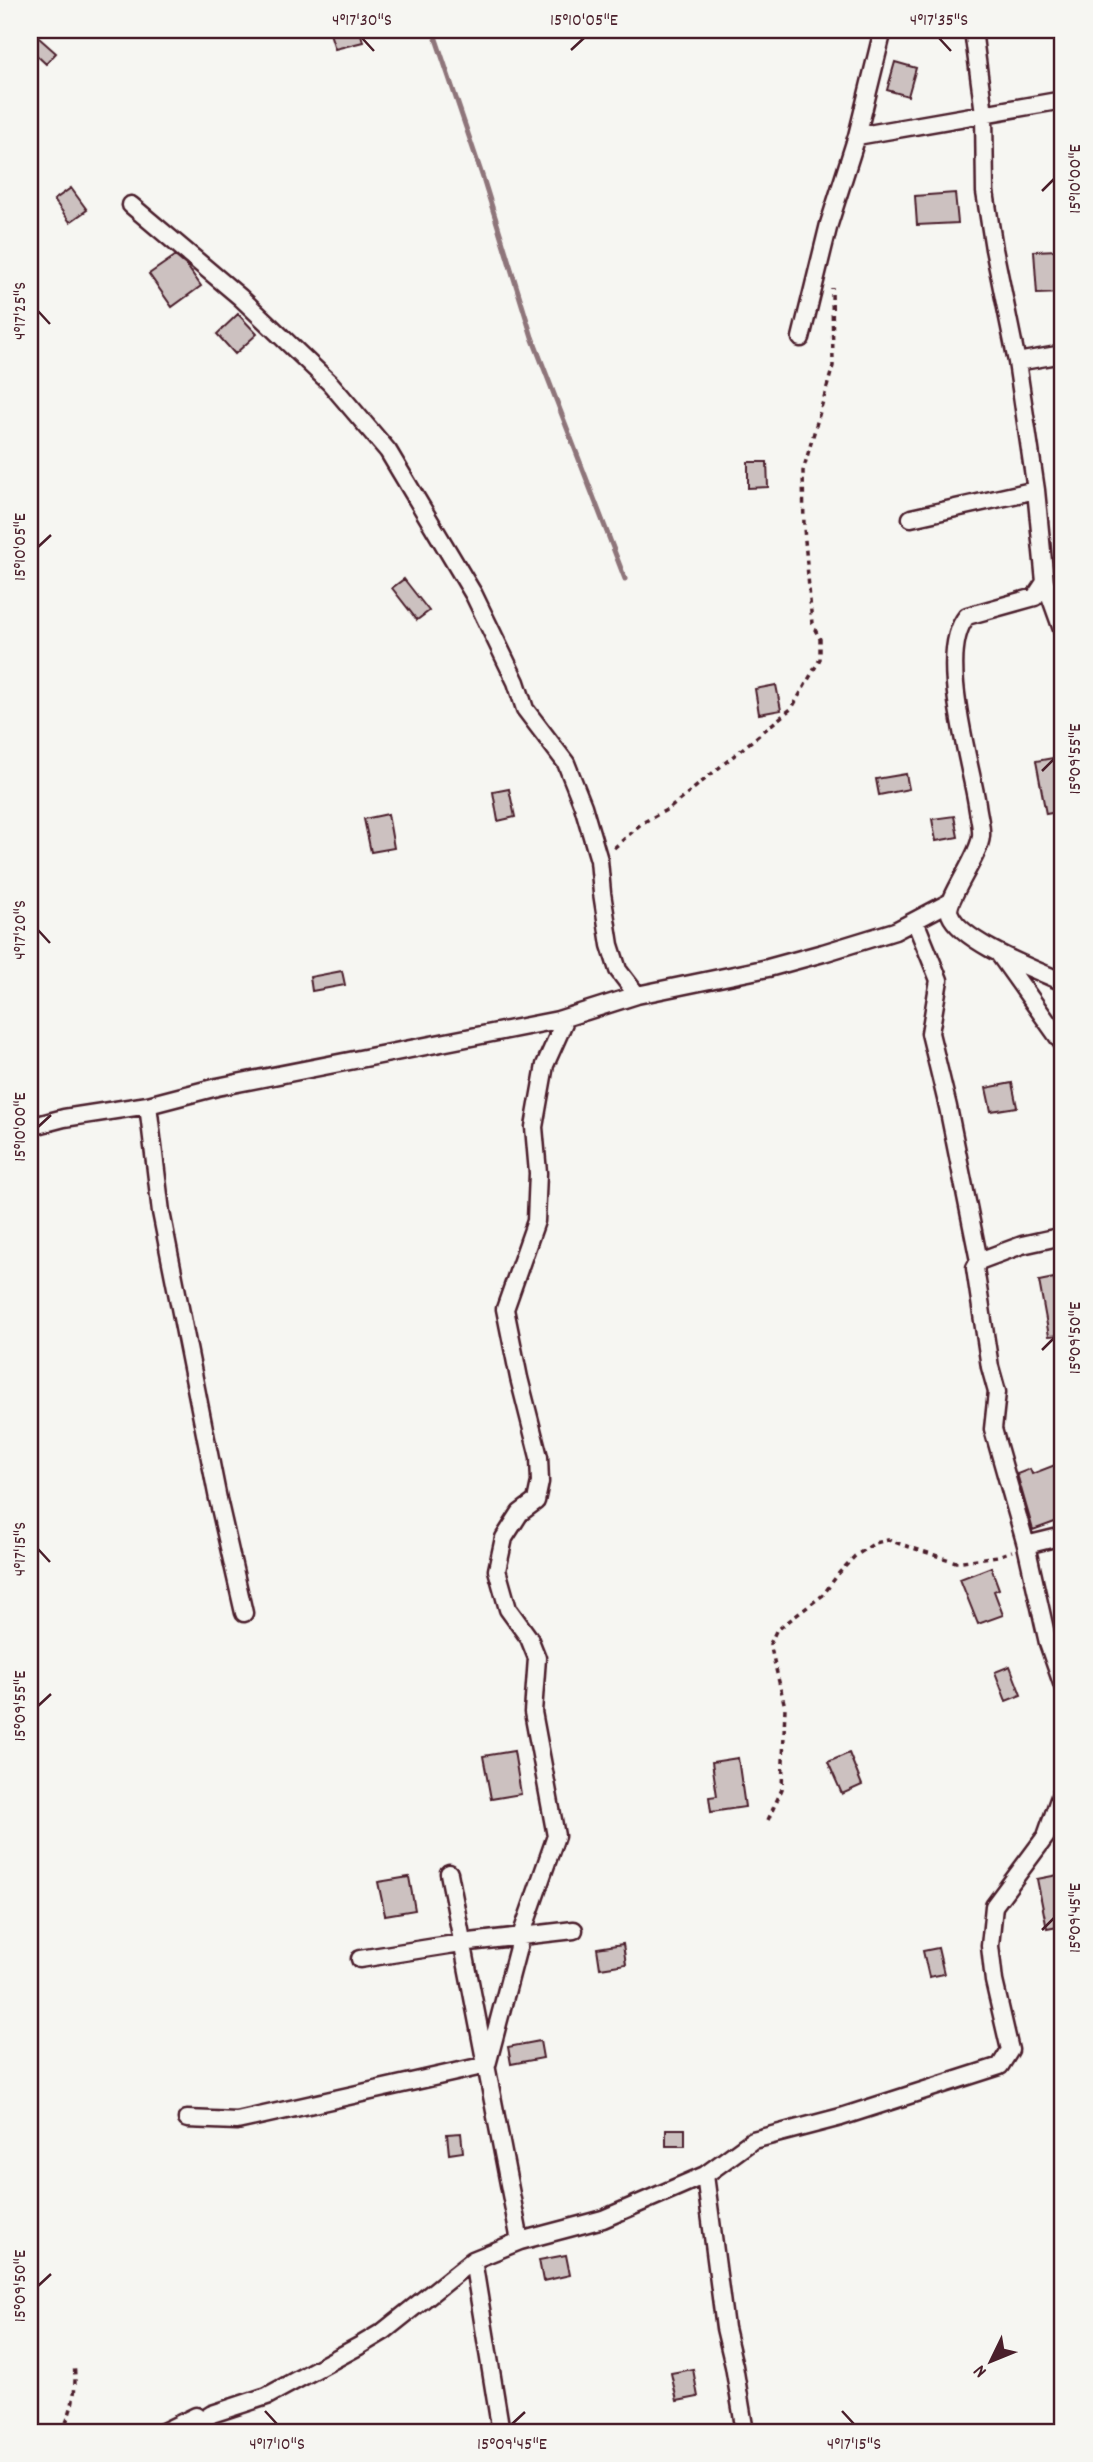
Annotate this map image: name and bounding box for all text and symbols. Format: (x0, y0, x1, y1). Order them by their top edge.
text: 4°17'30"S (332, 9, 392, 34)
text: 15°10'05"E (550, 9, 618, 34)
text: 4°17'35"S (910, 9, 968, 34)
text: 15°10'00"E (1064, 144, 1089, 214)
text: 4°17'25"S (9, 282, 34, 340)
text: 15°10'05"E (9, 513, 34, 581)
text: 15°09'55"E (1064, 724, 1089, 794)
text: 4°17'20"S (9, 900, 34, 960)
text: 15°10'00"E (9, 1092, 34, 1162)
text: 15°09'50"E (1064, 1302, 1089, 1374)
text: 4°17'15"S (9, 1522, 34, 1576)
text: 15°09'55"E (9, 1671, 34, 1741)
text: 15°09'45"E (1064, 1883, 1089, 1953)
text: 15°09'50"E (9, 2250, 34, 2322)
north arrow (956, 2326, 1026, 2396)
text: N (968, 2358, 994, 2383)
text: 4°17'10"S (249, 2433, 305, 2458)
text: 15°09'45"E (477, 2433, 547, 2458)
text: 4°17'15"S (827, 2433, 881, 2458)

